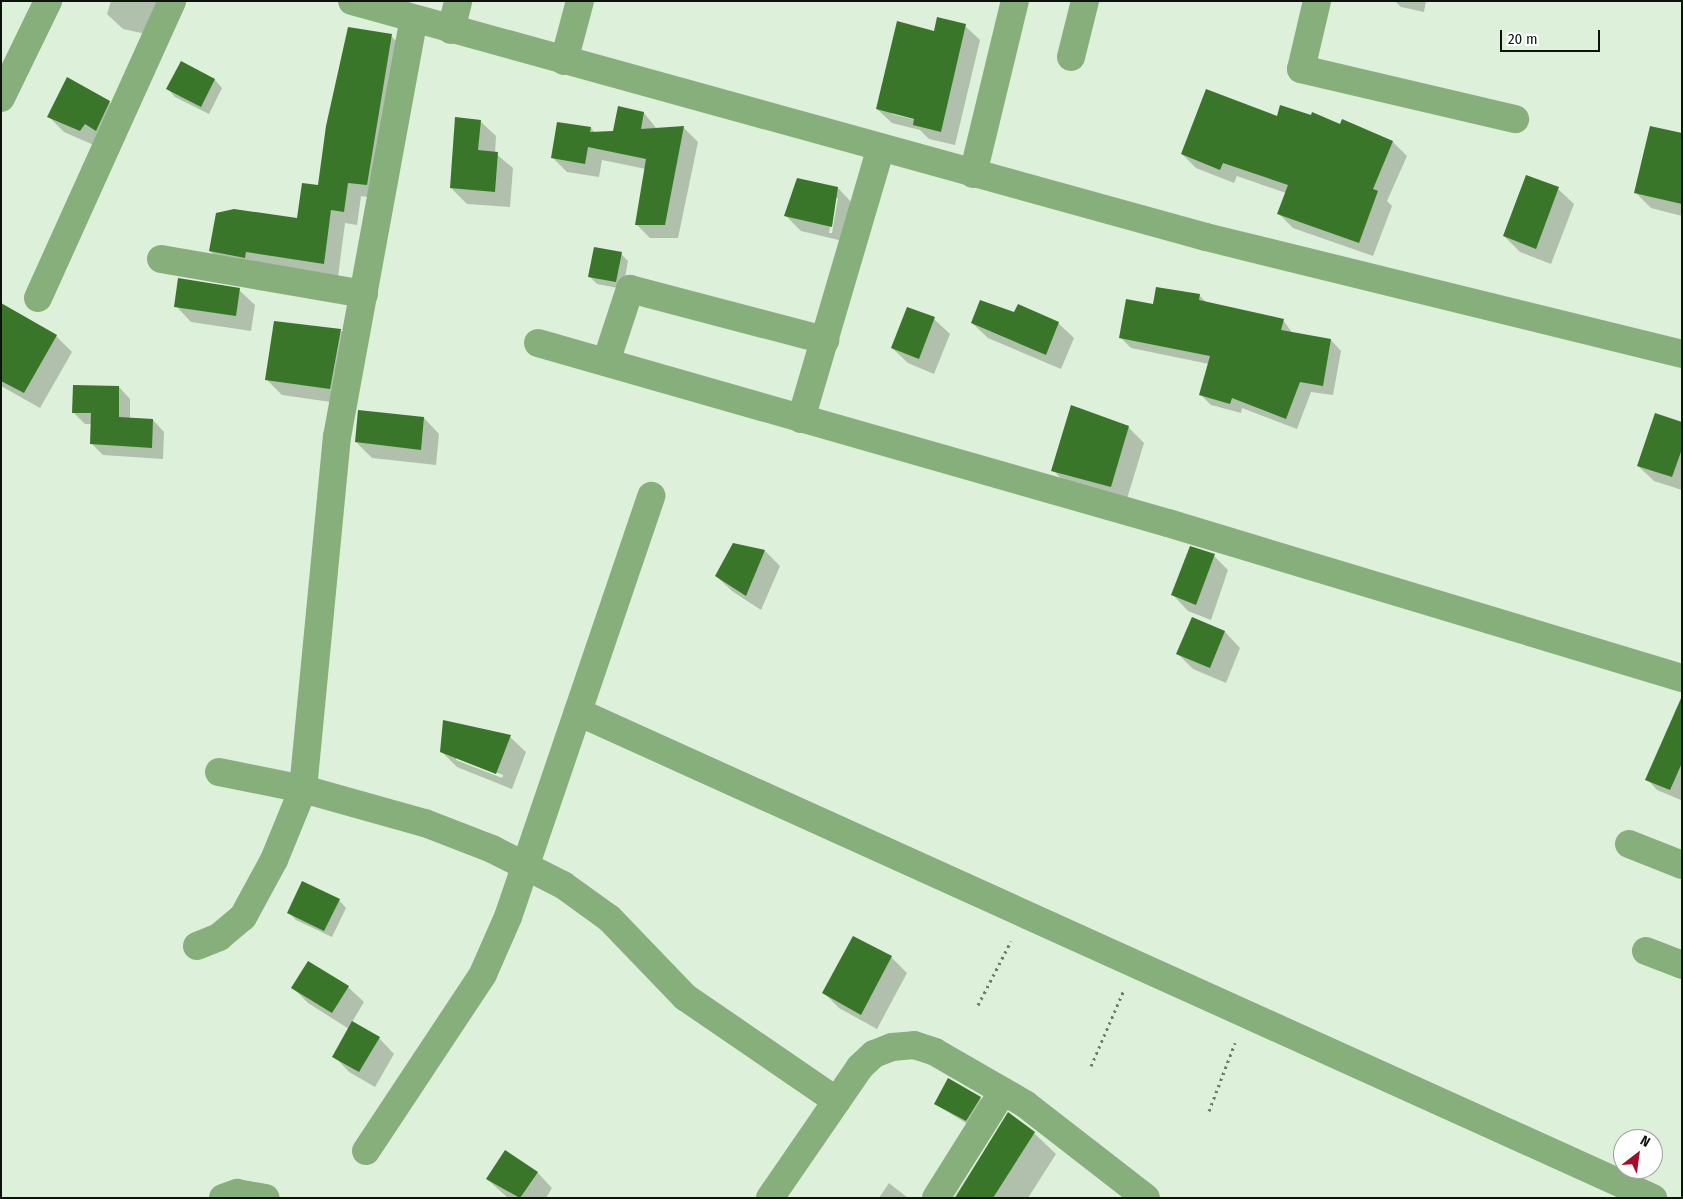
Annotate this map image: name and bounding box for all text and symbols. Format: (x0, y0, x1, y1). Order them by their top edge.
scale bar (1503, 20, 1603, 52)
text: 20 m (1508, 30, 1538, 48)
north arrow (1613, 1129, 1663, 1179)
text: N (1637, 1132, 1653, 1151)

